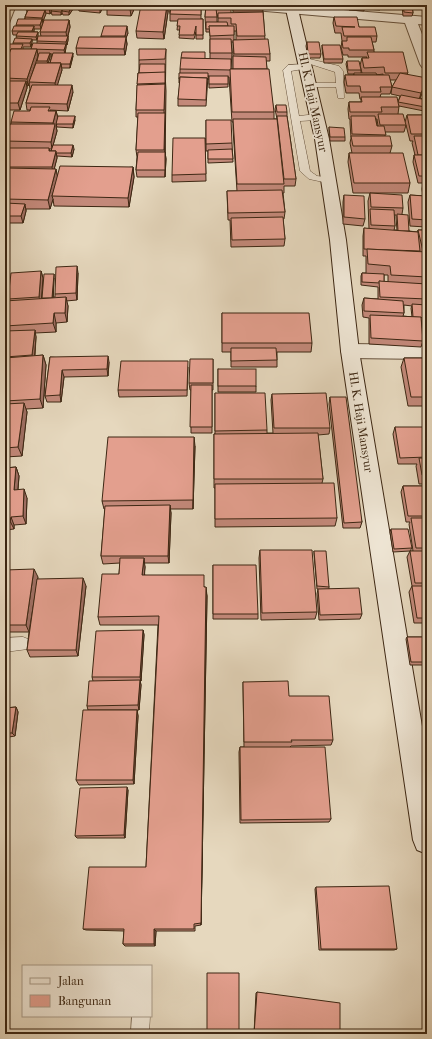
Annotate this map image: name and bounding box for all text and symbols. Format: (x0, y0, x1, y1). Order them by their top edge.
street label: Hl. K. Haji Mansyur (296, 51, 331, 154)
street label: Hl. K. Haji Mansyur (346, 371, 376, 474)
legend (22, 965, 152, 1017)
text: Jalan (57, 974, 84, 988)
text: Bangunan (58, 994, 111, 1008)

